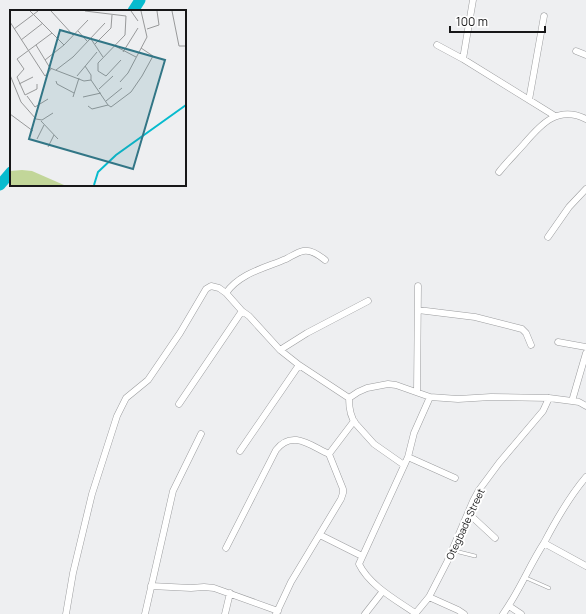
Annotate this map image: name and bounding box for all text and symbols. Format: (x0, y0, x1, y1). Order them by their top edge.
scale bar (450, 8, 545, 34)
inset map (10, 10, 186, 186)
text: 100 m (456, 13, 488, 30)
street label: Otegbade Street (442, 486, 488, 562)

